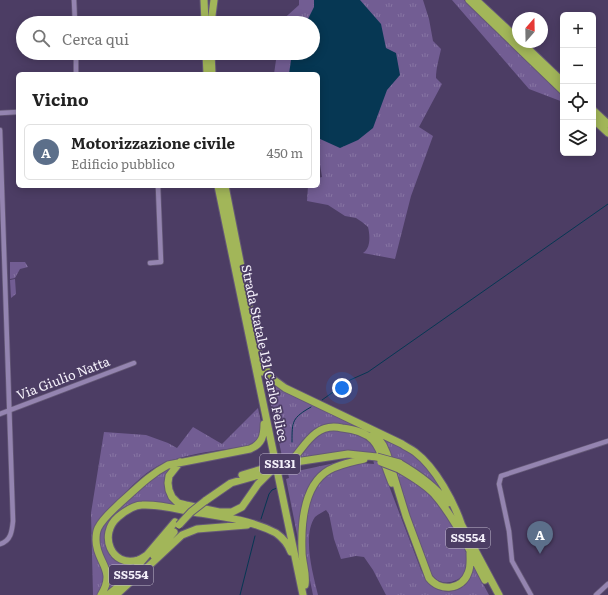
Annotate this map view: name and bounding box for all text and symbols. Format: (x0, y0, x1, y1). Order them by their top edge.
north arrow (512, 12, 548, 48)
map controls (560, 12, 596, 156)
button: + (560, 12, 596, 48)
search box (16, 16, 320, 60)
icon: search (30, 27, 52, 49)
text: Cerca qui (62, 27, 129, 50)
button: − (560, 48, 596, 84)
button: locate (560, 84, 596, 120)
text: Vicino (32, 86, 89, 111)
button: layers (560, 120, 596, 156)
text: Motorizzazione civile (71, 131, 235, 154)
text: A (41, 143, 51, 162)
text: 450 m (267, 143, 303, 162)
text: Edificio pubblico (71, 154, 175, 173)
street label: Strada Statale 131 Carlo Felice (237, 263, 294, 443)
street label: Via Giulio Natta (13, 351, 112, 404)
your location (332, 378, 352, 398)
road number: SS131 (260, 454, 300, 474)
pin: A (527, 521, 553, 554)
road number: SS554 (446, 528, 490, 548)
road number: SS554 (109, 565, 153, 585)

